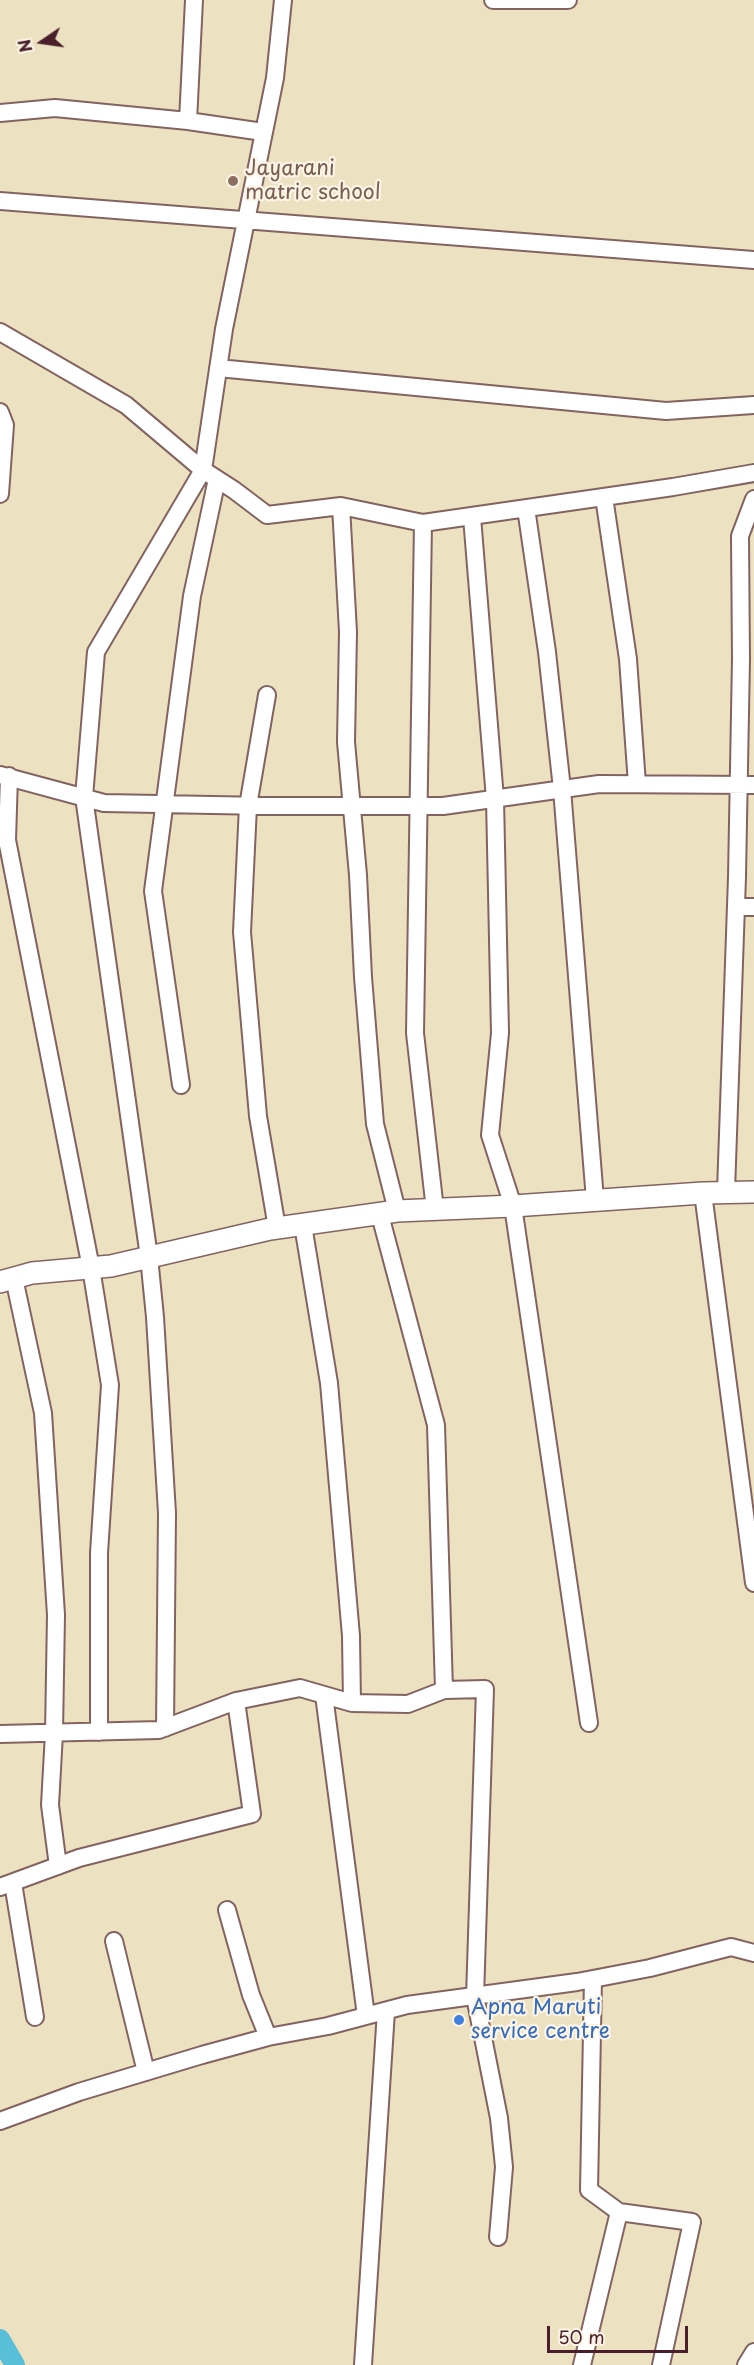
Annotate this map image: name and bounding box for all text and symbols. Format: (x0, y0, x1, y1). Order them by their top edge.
north arrow (12, 12, 72, 72)
text: N (11, 37, 38, 55)
place label: Jayarani matric school (245, 156, 381, 206)
marker: Jayarani matric school (226, 174, 240, 188)
place label: Apna Maruti service centre (471, 1995, 610, 2045)
marker: Apna Maruti service centre (452, 2013, 466, 2027)
scale bar (550, 2314, 691, 2352)
text: 50 m (558, 2323, 605, 2350)

